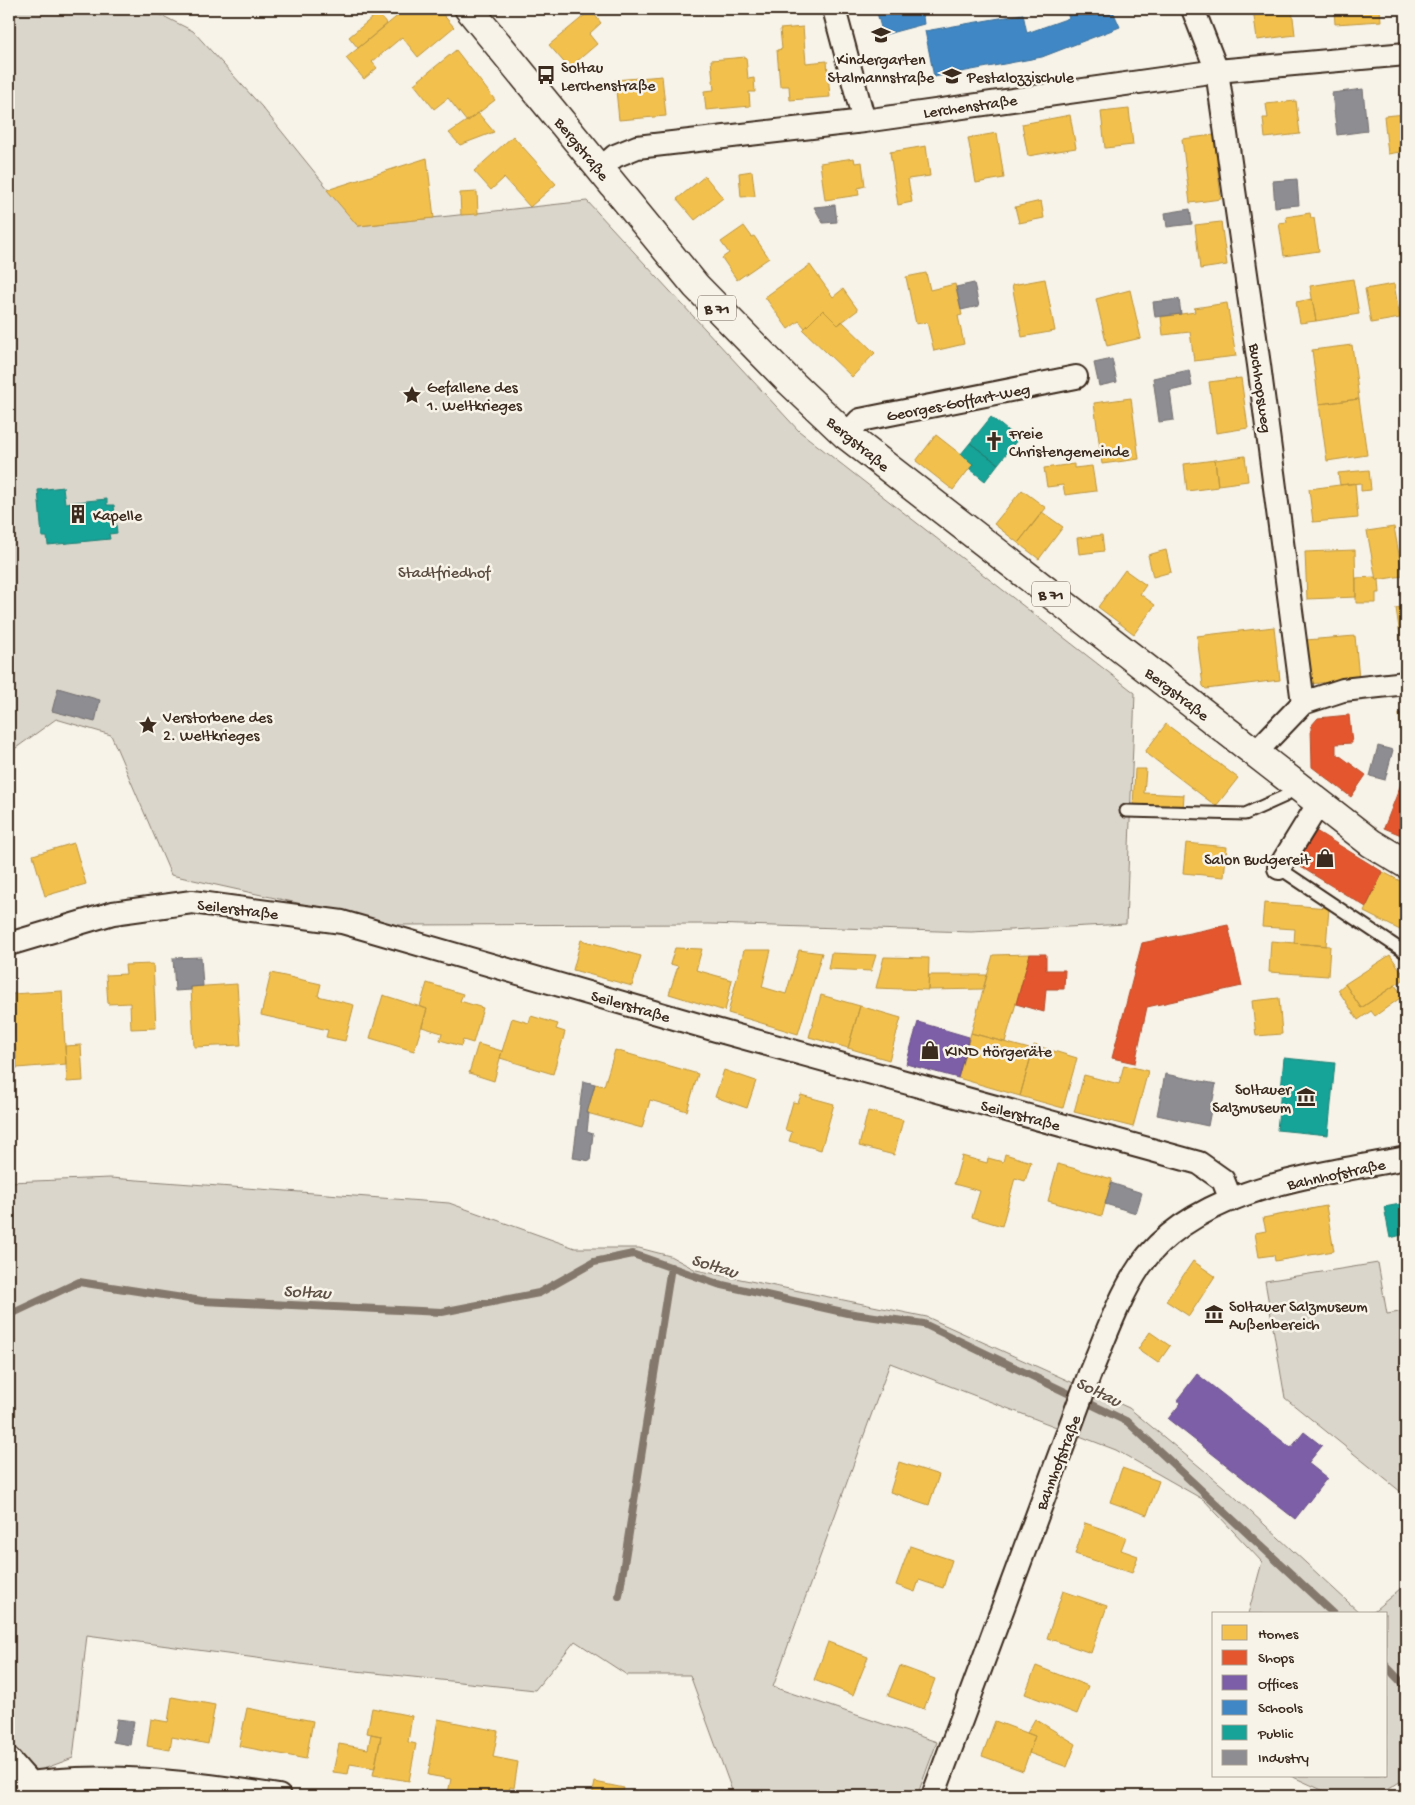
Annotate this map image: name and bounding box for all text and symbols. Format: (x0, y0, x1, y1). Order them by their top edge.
school or university icon: Kindergarten Stalmannstraße (870, 24, 892, 46)
place label: Kindergarten Stalmannstraße (828, 52, 935, 89)
place label: Soltau Lerchenstraße (561, 60, 656, 97)
bus stop icon: Soltau Lerchenstraße (535, 64, 557, 86)
school or university icon: Pestalozzischule (941, 65, 963, 87)
place label: Pestalozzischule (966, 70, 1075, 89)
street label: Lerchenstraße (922, 92, 1019, 124)
street label: Bergstraße (548, 114, 612, 186)
road number: B 71 (698, 296, 736, 320)
street label: Buchhopsweg (1243, 342, 1274, 434)
place label: Gefallene des 1. Weltkrieges (426, 380, 523, 417)
street label: Georges-Goffart-Weg (885, 381, 1032, 428)
place icon: Gefallene des 1. Weltkrieges (401, 384, 423, 406)
street label: Bergstraße (821, 413, 893, 478)
place label: Freie Christengemeinde (1008, 426, 1130, 463)
church icon: Freie Christengemeinde (983, 430, 1005, 452)
building icon: Kapelle (67, 503, 89, 525)
place label: Kapelle (93, 508, 143, 527)
park label: Stadtfriedhof (398, 565, 491, 584)
road number: B 71 (1032, 582, 1070, 606)
street label: Bergstraße (1139, 664, 1212, 727)
place label: Verstorbene des 2. Weltkrieges (162, 710, 273, 747)
place icon: Verstorbene des 2. Weltkrieges (137, 714, 159, 736)
shop icon: Salon Budgereit (1314, 847, 1336, 869)
place label: Salon Budgereit (1204, 852, 1311, 871)
street label: Seilerstraße (196, 897, 280, 926)
street label: Seilerstraße (588, 988, 673, 1029)
shop icon: KIND Hörgeräte (919, 1039, 941, 1061)
place label: KIND Hörgeräte (945, 1044, 1053, 1063)
place label: Soltauer Salzmuseum (1212, 1082, 1292, 1119)
museum icon: Soltauer Salzmuseum (1295, 1086, 1317, 1108)
street label: Seilerstraße (978, 1098, 1063, 1137)
street label: Bahnhofstraße (1285, 1157, 1388, 1196)
water label: Soltau (689, 1250, 742, 1285)
water label: Soltau (283, 1282, 333, 1305)
place label: Soltauer Salzmuseum Außenbereich (1229, 1299, 1368, 1336)
museum icon: Soltauer Salzmuseum Außenbereich (1203, 1303, 1225, 1325)
water label: Soltau (1072, 1373, 1125, 1414)
street label: Bahnhofstraße (1033, 1412, 1087, 1514)
legend (1212, 1612, 1388, 1778)
text: Homes (1258, 1626, 1299, 1644)
text: Shops (1258, 1650, 1294, 1668)
text: Offices (1258, 1676, 1298, 1694)
text: Schools (1258, 1700, 1303, 1718)
text: Public (1257, 1726, 1294, 1744)
text: Industry (1258, 1750, 1310, 1768)

